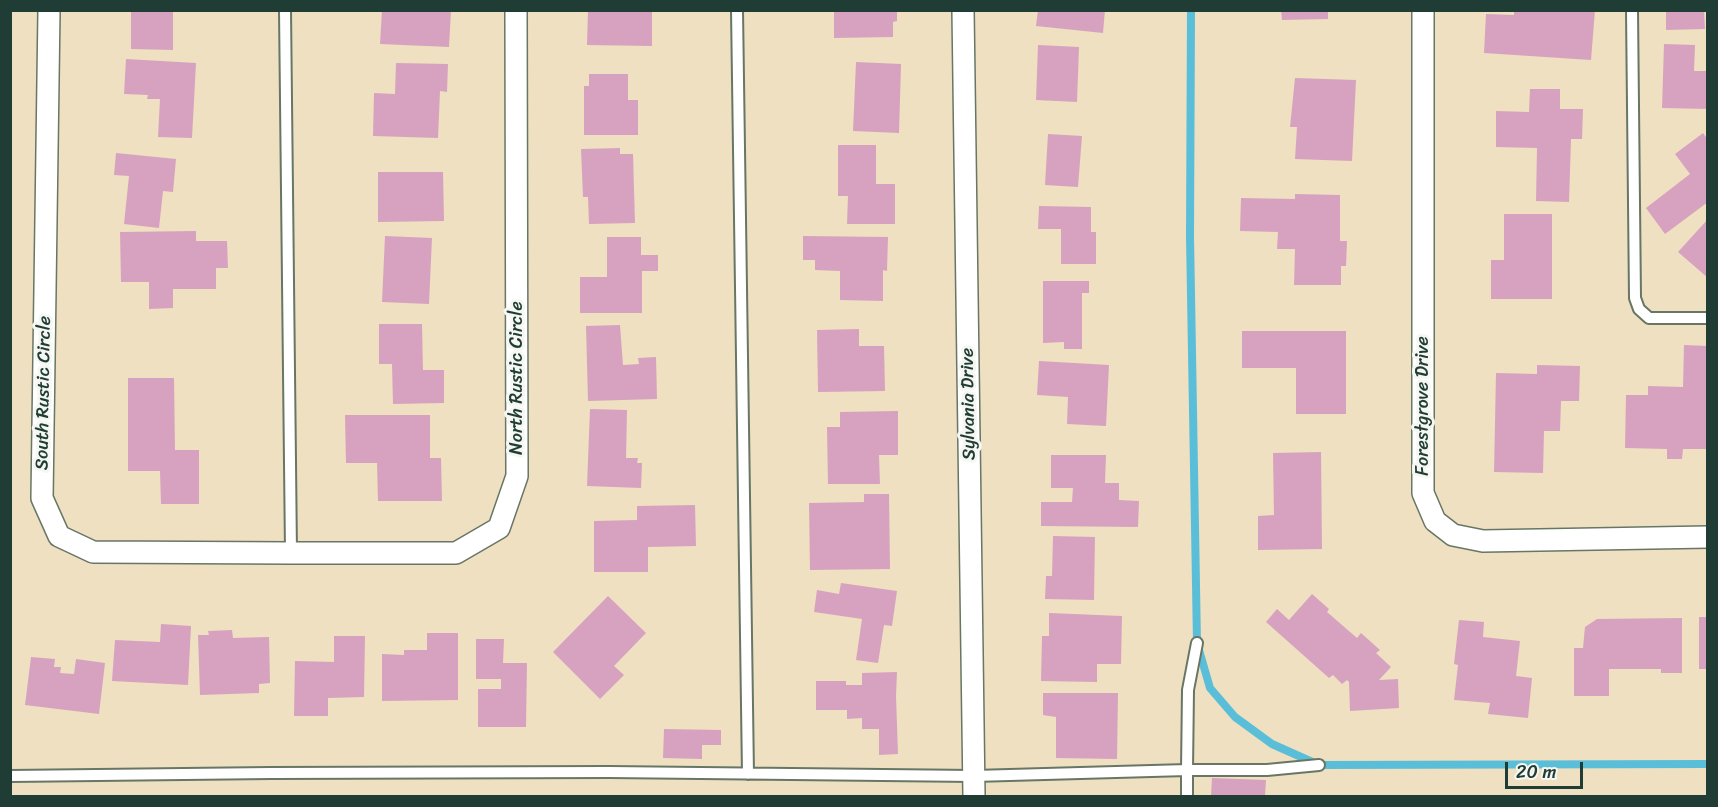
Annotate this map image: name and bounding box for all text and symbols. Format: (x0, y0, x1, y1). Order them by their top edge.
street label: North Rustic Circle (506, 301, 528, 455)
street label: South Rustic Circle (32, 316, 56, 470)
street label: Forestgrove Drive (1412, 336, 1434, 476)
street label: Sylvania Drive (957, 348, 981, 460)
scale bar (1508, 750, 1586, 788)
text: 20 m (1516, 756, 1556, 788)

